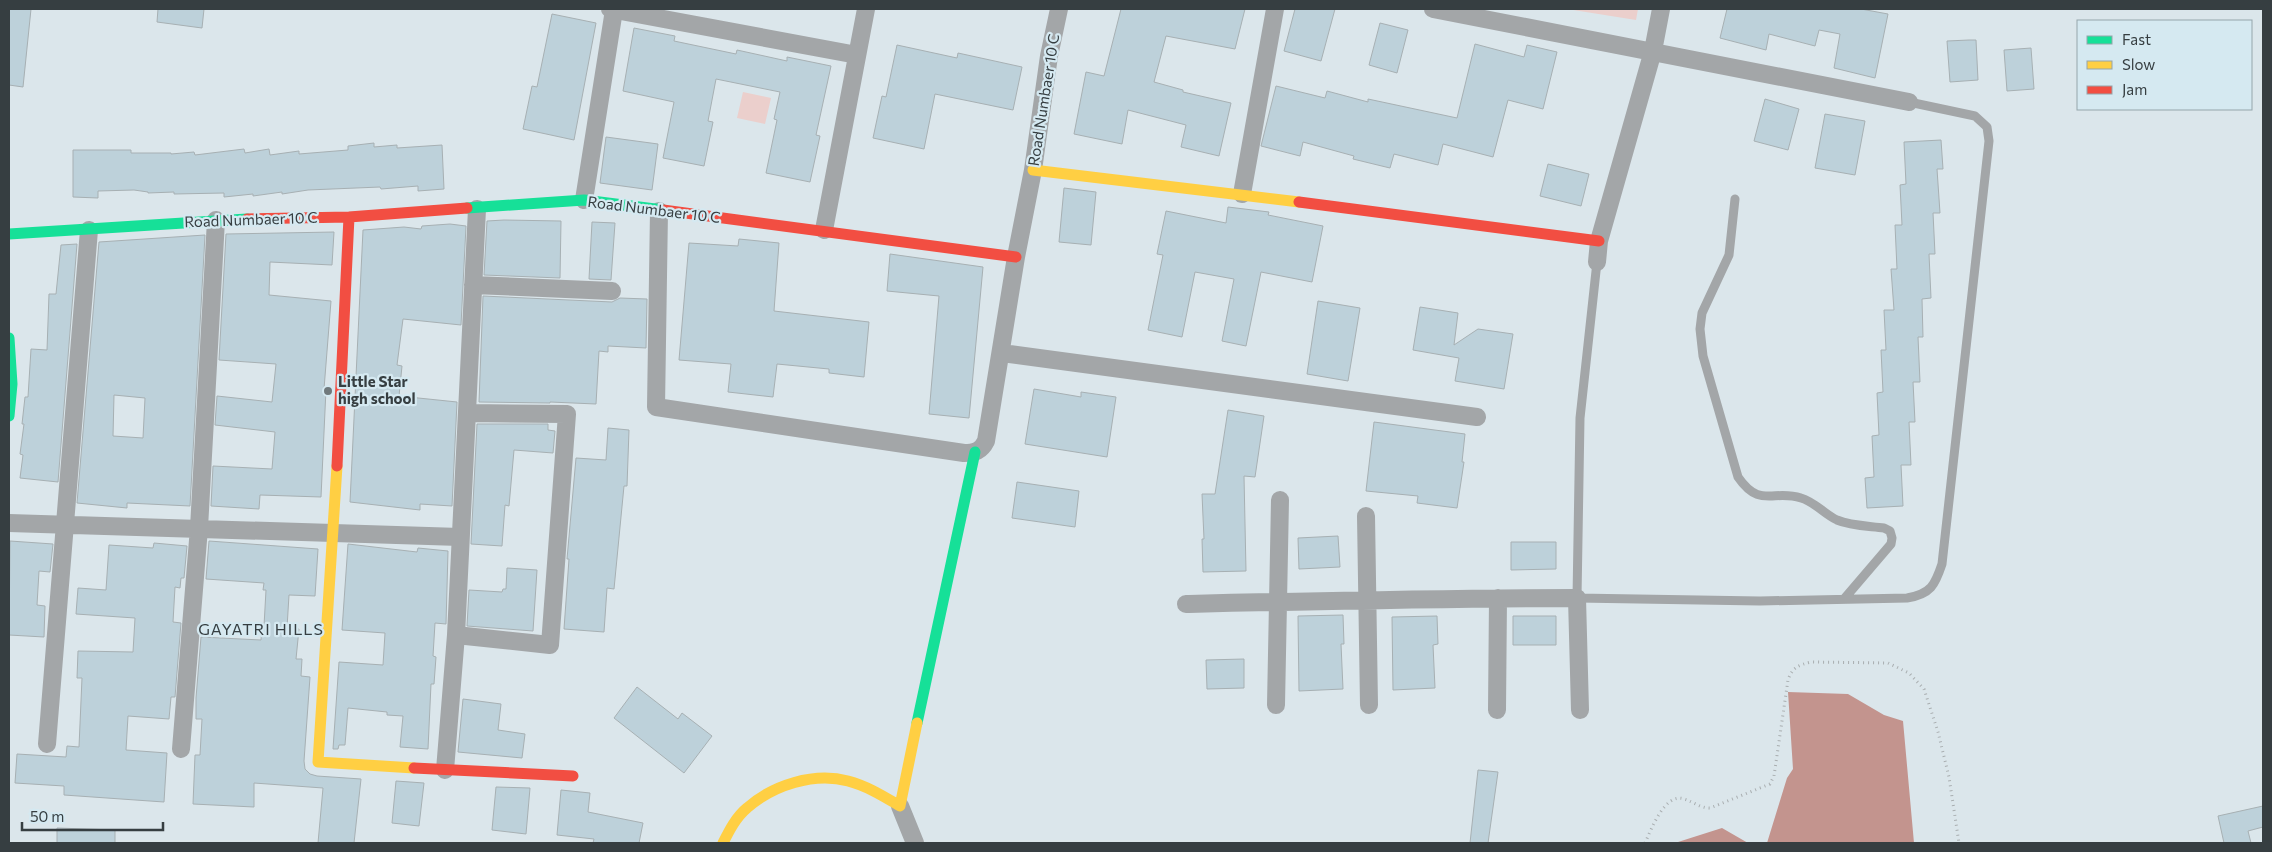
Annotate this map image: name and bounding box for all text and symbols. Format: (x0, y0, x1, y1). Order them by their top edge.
legend (2077, 20, 2252, 110)
text: Fast (2122, 30, 2151, 48)
street label: Road Numbaer 10 C (1024, 32, 1062, 167)
text: Slow (2122, 55, 2155, 73)
text: Jam (2122, 80, 2147, 98)
street label: Road Numbaer 10 C (587, 192, 721, 226)
street label: Road Numbaer 10 C (184, 208, 318, 230)
place label: Little Star high school (338, 372, 416, 407)
marker: Little Star high school (322, 385, 334, 397)
district label: GAYATRI HILLS (198, 619, 324, 638)
scale bar (22, 800, 164, 832)
text: 50 m (30, 807, 64, 825)

